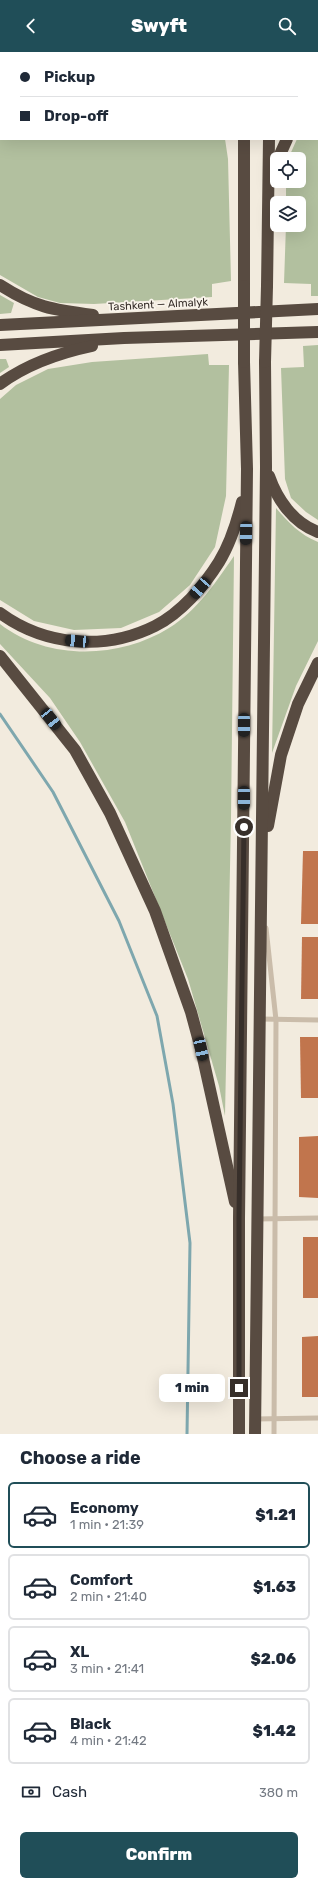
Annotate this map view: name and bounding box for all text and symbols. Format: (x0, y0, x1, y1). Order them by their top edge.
icon: back (20, 15, 42, 37)
text: Swyft (131, 15, 187, 37)
icon: search (276, 15, 298, 37)
text: Pickup (44, 68, 95, 86)
text: Drop-off (44, 107, 108, 125)
map controls (270, 152, 306, 232)
button: locate (270, 152, 306, 188)
button: layers (270, 196, 306, 232)
street label: Tashkent — Almalyk (108, 295, 209, 314)
car (240, 521, 252, 545)
car (188, 575, 212, 601)
car (65, 634, 89, 648)
car (39, 706, 63, 732)
car (238, 713, 250, 737)
car (238, 786, 250, 810)
route start (235, 818, 253, 836)
car (193, 1036, 209, 1062)
callout: 1 min (159, 1374, 225, 1402)
route end (230, 1379, 248, 1397)
text: 1 min (175, 1380, 209, 1395)
text: Choose a ride (20, 1447, 141, 1469)
icon: car (22, 1497, 58, 1533)
text: Economy (70, 1499, 139, 1517)
text: $1.21 (255, 1506, 296, 1524)
text: 1 min · 21:39 (70, 1517, 144, 1532)
icon: car (22, 1569, 58, 1605)
text: Comfort (70, 1571, 133, 1589)
text: $1.63 (253, 1578, 296, 1596)
text: 2 min · 21:40 (70, 1589, 147, 1604)
icon: car (22, 1641, 58, 1677)
text: XL (70, 1643, 89, 1661)
text: $2.06 (251, 1650, 296, 1668)
text: 3 min · 21:41 (70, 1661, 144, 1676)
icon: car (22, 1713, 58, 1749)
text: Black (70, 1715, 111, 1733)
text: $1.42 (253, 1722, 296, 1740)
text: 4 min · 21:42 (70, 1733, 147, 1748)
icon: cash (20, 1781, 42, 1803)
text: Cash (52, 1783, 87, 1801)
text: 380 m (259, 1785, 298, 1800)
button: Confirm (20, 1832, 298, 1878)

